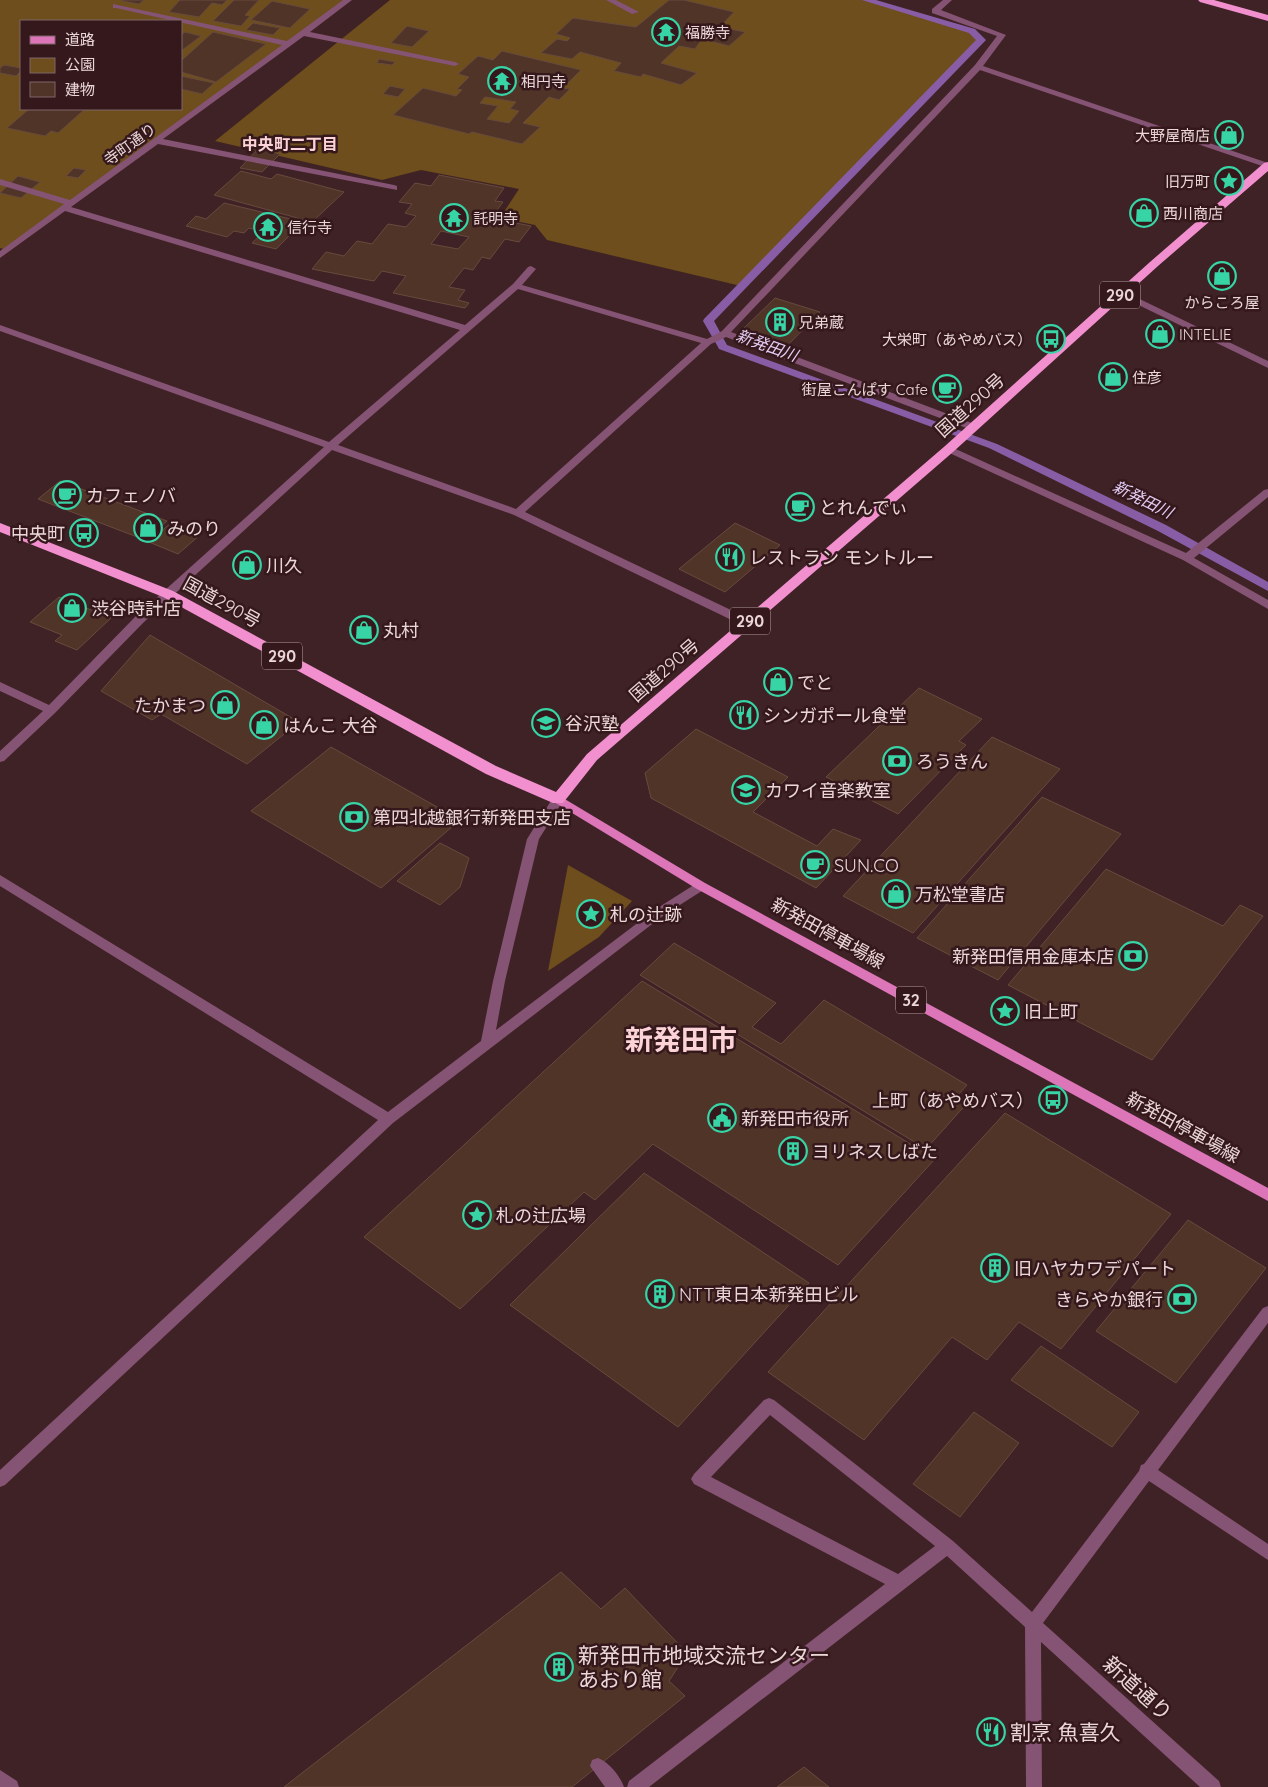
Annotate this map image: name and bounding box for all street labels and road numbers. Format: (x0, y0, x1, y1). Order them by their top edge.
street label: 寺町通り (100, 119, 160, 169)
road number: 290 (1100, 282, 1140, 308)
street label: 国道290号 (931, 368, 1009, 442)
street label: 国道290号 (179, 571, 265, 633)
road number: 290 (730, 608, 770, 634)
street label: 国道290号 (624, 634, 704, 706)
road number: 290 (262, 642, 302, 669)
street label: 新発田停車場線 (767, 892, 889, 974)
road number: 32 (896, 986, 926, 1014)
street label: 新発田停車場線 (1122, 1086, 1244, 1168)
street label: 新道通り (1098, 1650, 1178, 1726)

